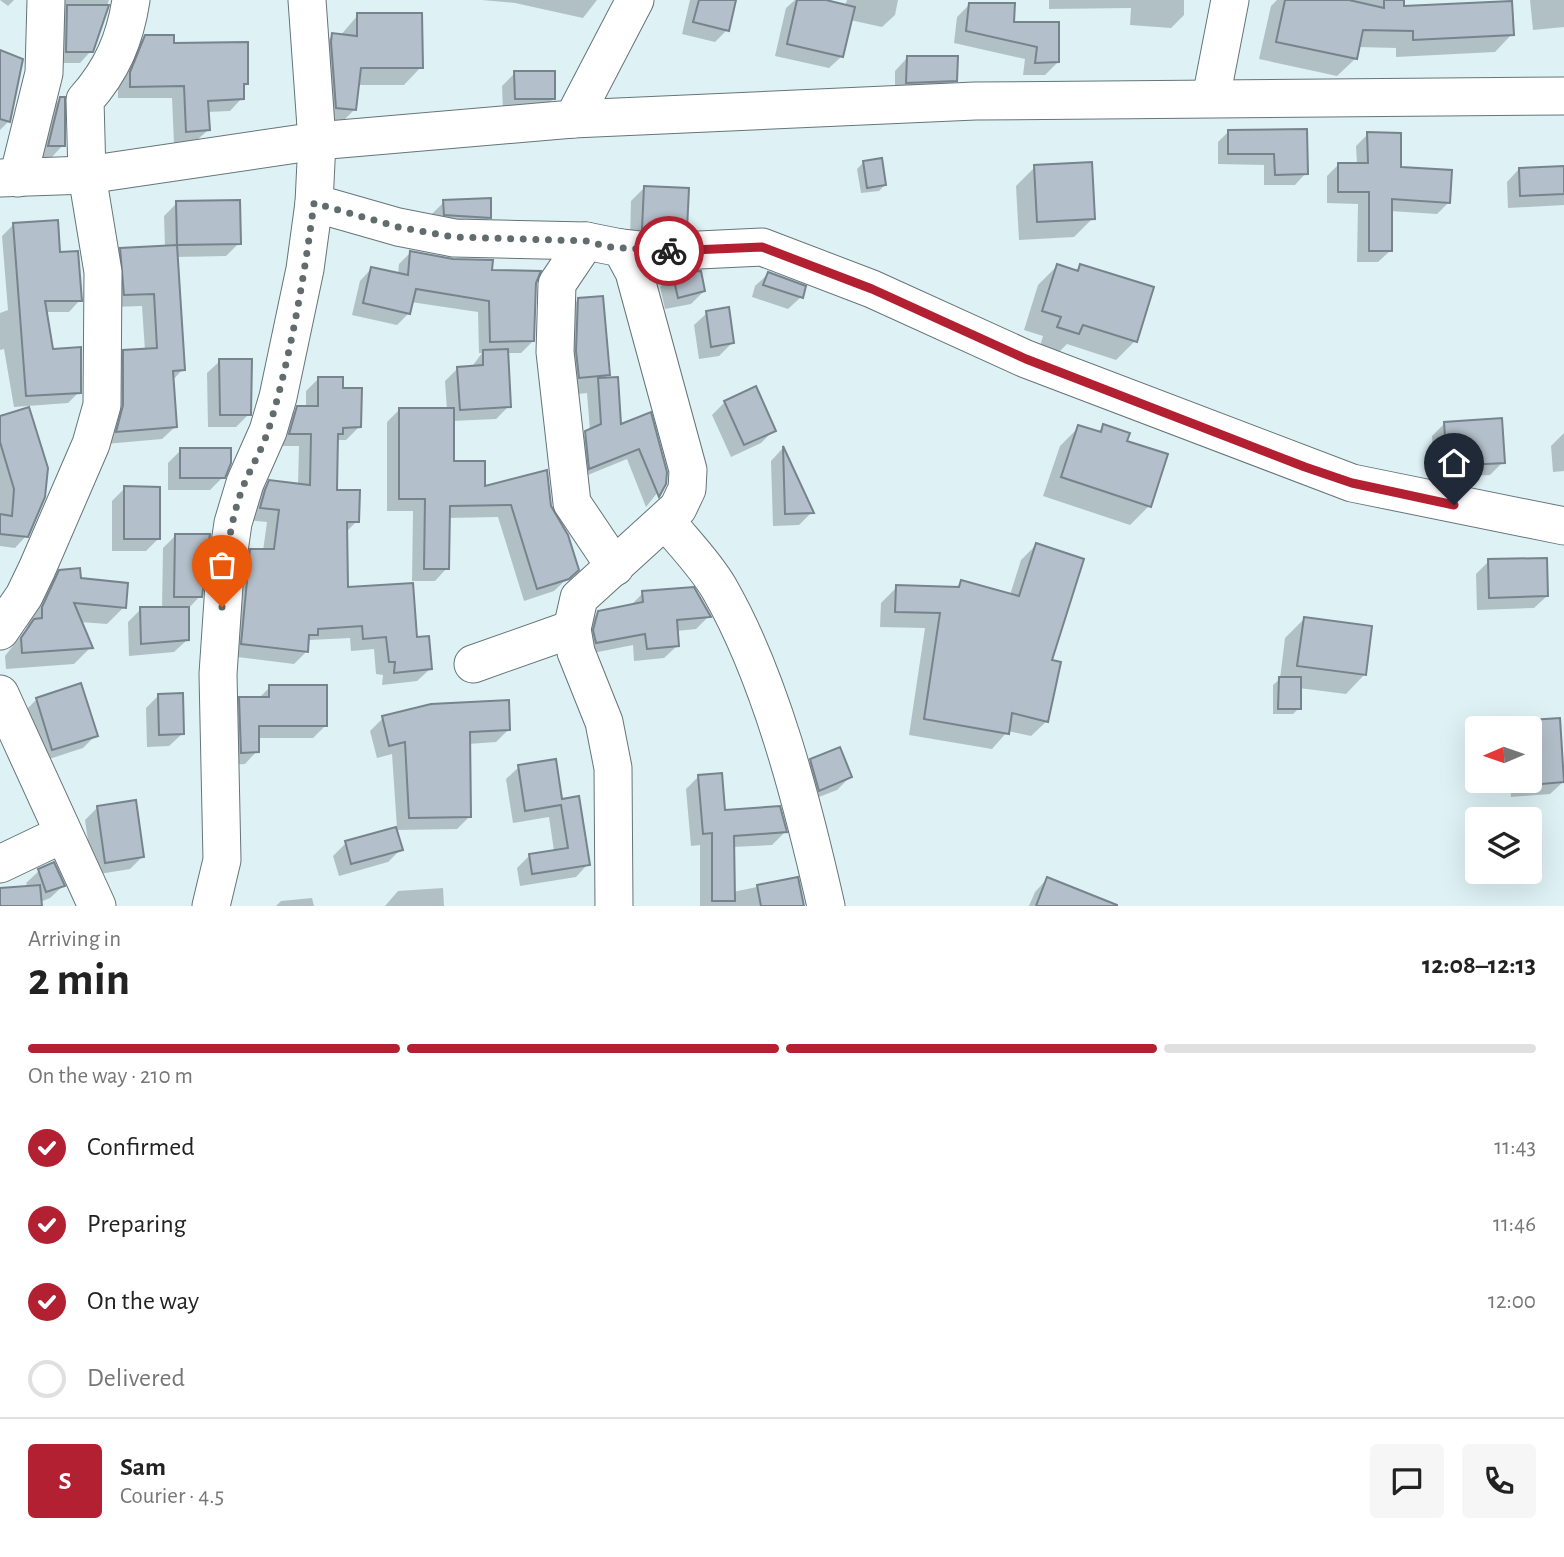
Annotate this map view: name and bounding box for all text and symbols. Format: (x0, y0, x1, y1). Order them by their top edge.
courier (634, 216, 704, 286)
icon: bike (650, 232, 688, 270)
pin (1424, 433, 1484, 505)
icon: home (1435, 444, 1473, 482)
pin (192, 535, 252, 607)
icon: bag (203, 546, 241, 584)
north arrow (1465, 716, 1542, 793)
map controls (1465, 716, 1542, 884)
button: layers (1465, 807, 1542, 884)
text: Arriving in (28, 928, 121, 951)
text: 12:08–12:13 (1422, 952, 1536, 978)
text: 2 min (28, 957, 130, 1003)
text: On the way · 210 m (28, 1065, 193, 1088)
icon: check (28, 1129, 66, 1167)
text: Confirmed (87, 1134, 195, 1160)
text: 11:43 (1494, 1136, 1536, 1159)
icon: check (28, 1206, 66, 1244)
text: Preparing (87, 1211, 186, 1237)
text: 11:46 (1493, 1213, 1536, 1236)
icon: check (28, 1283, 66, 1321)
text: On the way (87, 1288, 199, 1314)
text: 12:00 (1488, 1290, 1536, 1313)
text: Delivered (87, 1365, 185, 1391)
button: chat (1370, 1444, 1444, 1518)
button: phone (1462, 1444, 1536, 1518)
text: Sam (120, 1454, 166, 1480)
text: S (59, 1468, 71, 1494)
text: Courier · 4.5 (120, 1485, 224, 1508)

